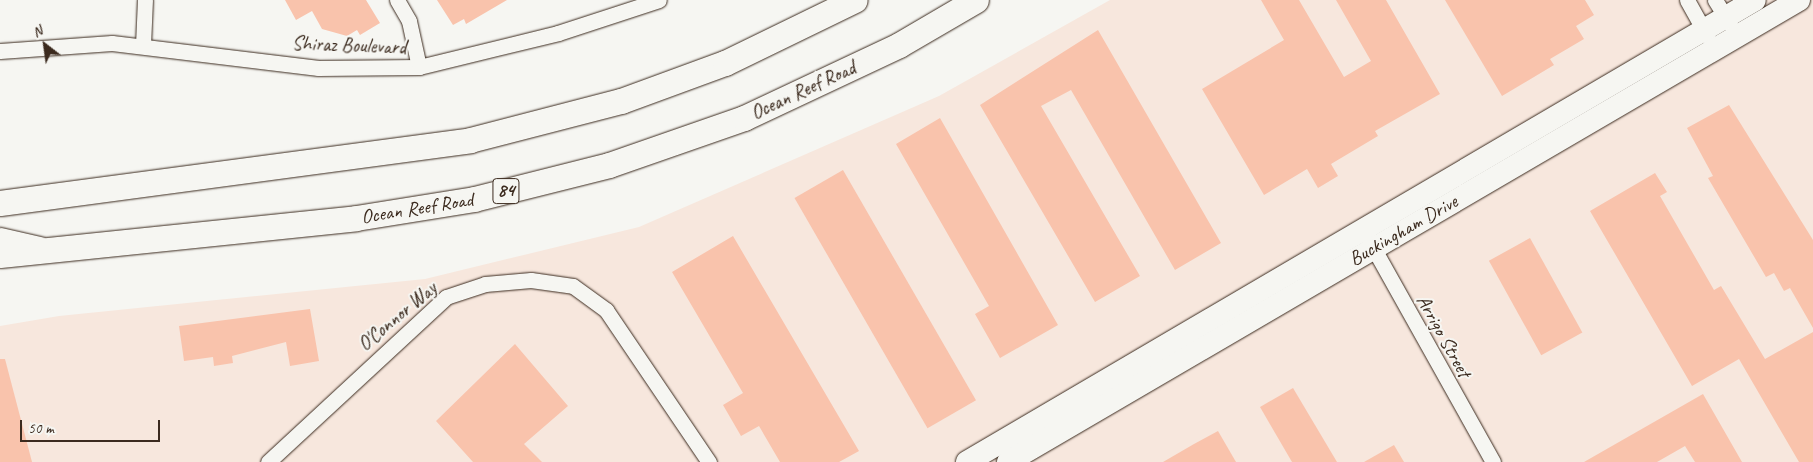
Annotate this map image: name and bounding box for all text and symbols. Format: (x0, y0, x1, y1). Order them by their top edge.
north arrow (20, 20, 70, 70)
text: N (29, 22, 45, 41)
street label: Shiraz Boulevard (291, 31, 407, 59)
street label: Ocean Reef Road (747, 55, 859, 125)
road number: 84 (492, 175, 520, 208)
street label: Ocean Reef Road (359, 187, 475, 229)
street label: Buckingham Drive (1344, 189, 1462, 271)
street label: O'Connor Way (353, 276, 441, 356)
street label: Arrigo Street (1412, 291, 1476, 381)
scale bar (22, 410, 162, 442)
text: 50 m (28, 419, 54, 438)

